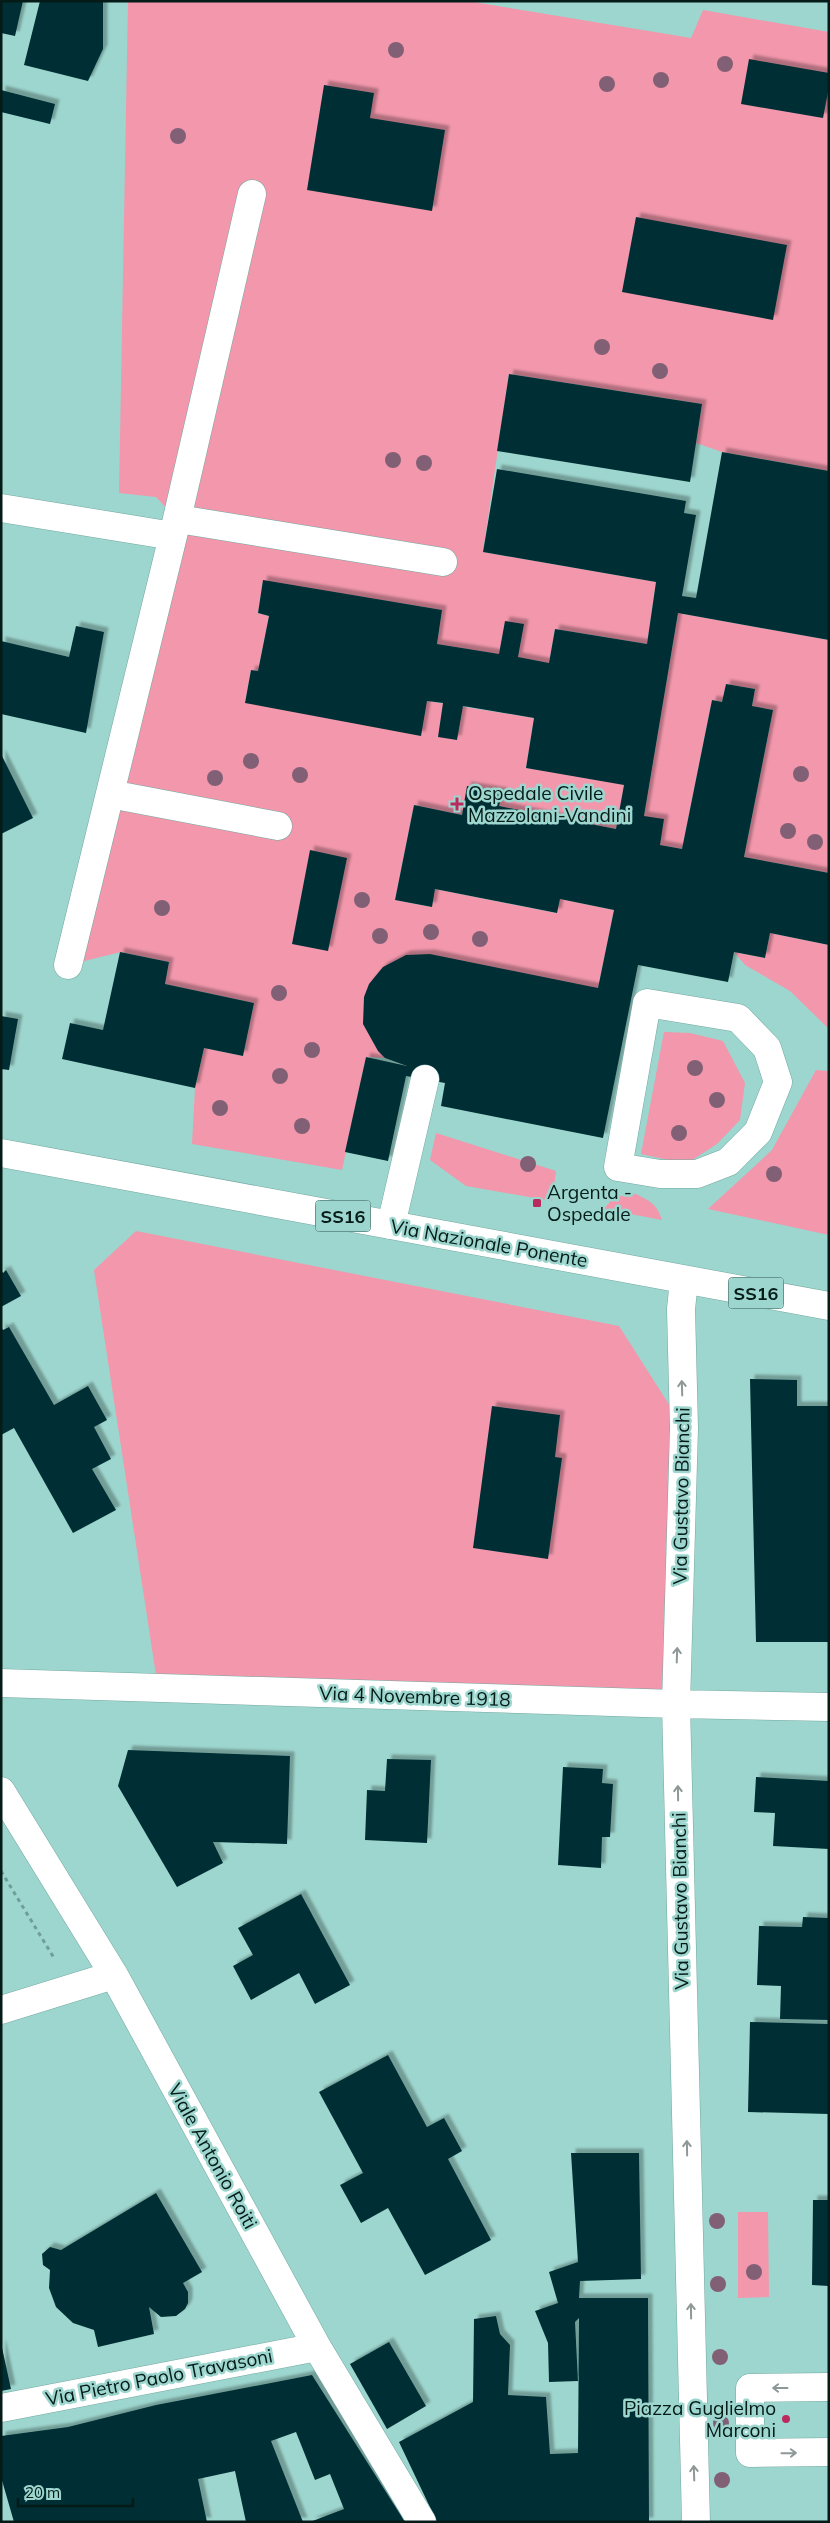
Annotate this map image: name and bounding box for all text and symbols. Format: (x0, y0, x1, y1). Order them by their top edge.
place label: Ospedale Civile Mazzolani-Vandini (468, 781, 631, 827)
marker: Ospedale Civile Mazzolani-Vandini (450, 797, 464, 811)
place label: Argenta - Ospedale (547, 1180, 632, 1226)
marker: Argenta - Ospedale (531, 1197, 543, 1209)
road number: SS16 (316, 1200, 370, 1232)
street label: Via Nazionale Ponente (389, 1214, 589, 1272)
road number: SS16 (728, 1278, 784, 1309)
one-way arrow (677, 1380, 687, 1396)
street label: Via Gustavo Bianchi (667, 1407, 695, 1585)
one-way arrow (672, 1647, 682, 1664)
street label: Via 4 Novembre 1918 (319, 1681, 511, 1711)
one-way arrow (673, 1785, 682, 1801)
street label: Via Gustavo Bianchi (666, 1812, 694, 1990)
street label: Viale Antonio Roiti (163, 2079, 263, 2233)
one-way arrow (682, 2140, 691, 2156)
one-way arrow (686, 2303, 696, 2319)
street label: Via Pietro Paolo Travasoni (44, 2343, 274, 2411)
one-way arrow (772, 2383, 788, 2393)
place label: Piazza Guglielmo Marconi (624, 2396, 776, 2442)
marker: Piazza Guglielmo Marconi (780, 2413, 792, 2425)
one-way arrow (781, 2448, 797, 2457)
one-way arrow (690, 2465, 699, 2481)
scale bar (18, 2476, 132, 2508)
text: 20 m (25, 2483, 60, 2502)

